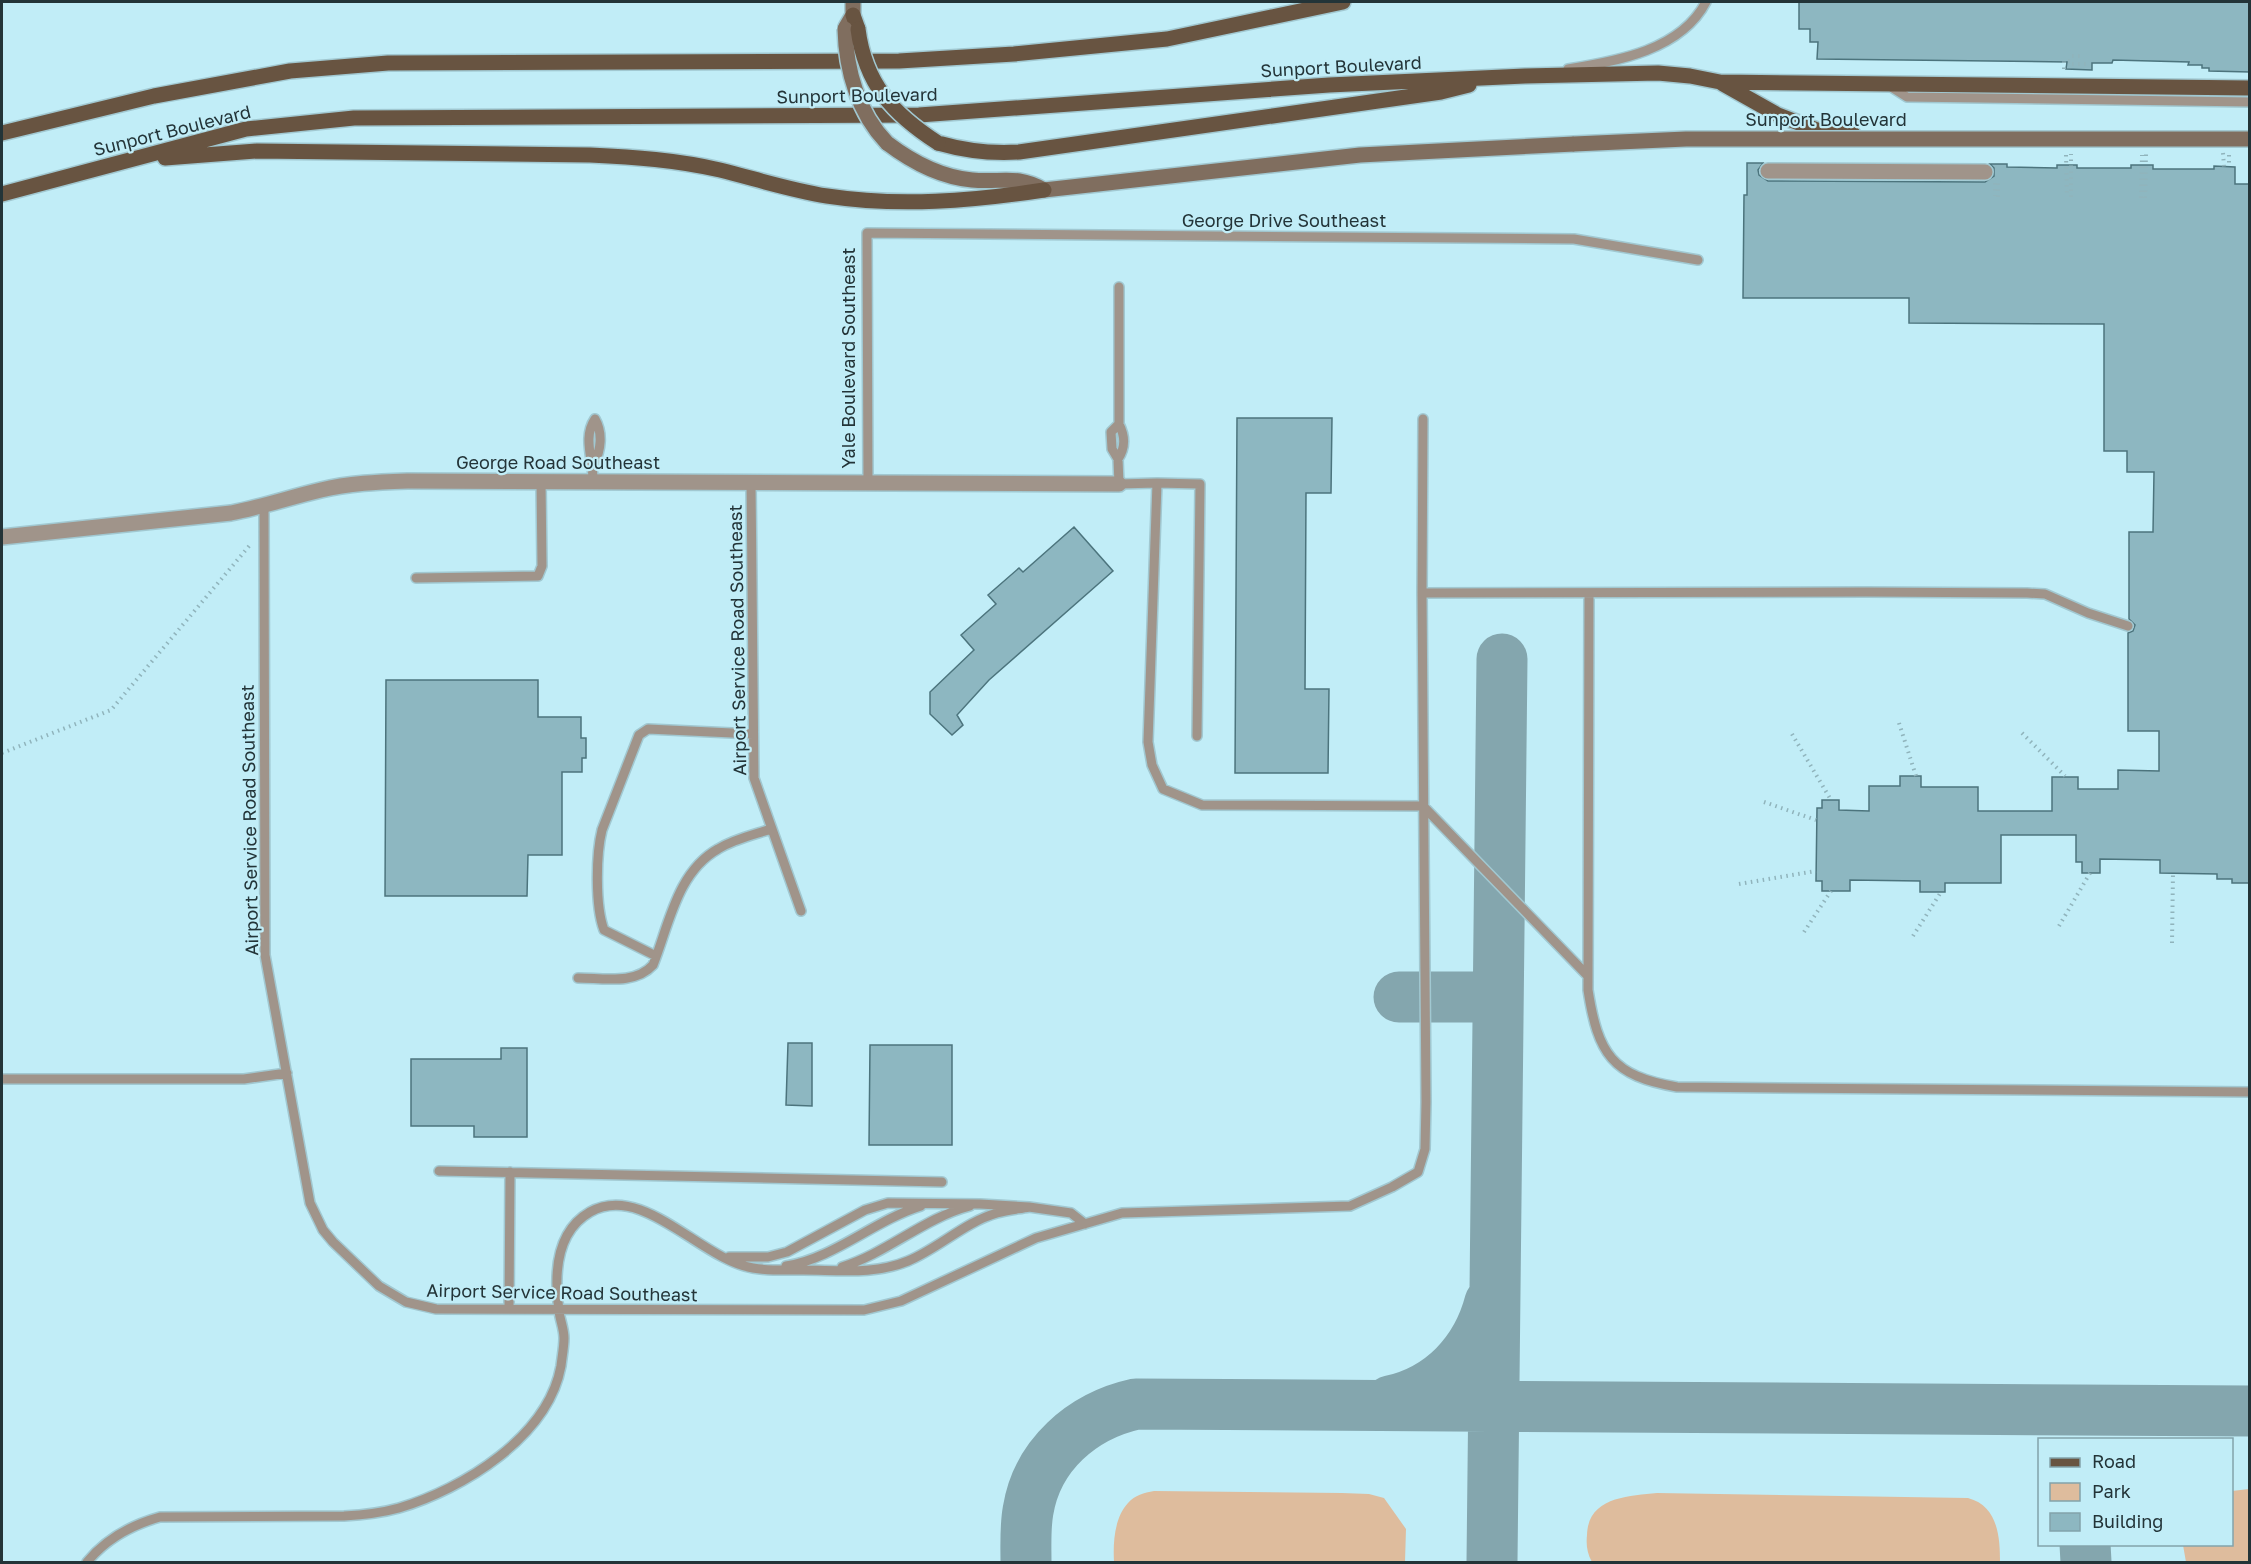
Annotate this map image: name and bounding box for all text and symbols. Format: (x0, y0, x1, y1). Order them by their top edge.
street label: Sunport Boulevard (1260, 51, 1422, 81)
street label: Sunport Boulevard (776, 83, 938, 107)
street label: Sunport Boulevard (91, 100, 253, 160)
street label: Sunport Boulevard (1745, 108, 1907, 130)
street label: George Drive Southeast (1182, 209, 1386, 231)
street label: Yale Boulevard Southeast (837, 247, 859, 469)
street label: George Road Southeast (456, 451, 660, 473)
street label: Airport Service Road Southeast (724, 504, 750, 776)
street label: Airport Service Road Southeast (236, 684, 262, 956)
street label: Airport Service Road Southeast (426, 1279, 698, 1305)
legend (2038, 1438, 2233, 1546)
text: Road (2092, 1450, 2136, 1472)
text: Park (2092, 1480, 2131, 1502)
text: Building (2092, 1510, 2163, 1532)

